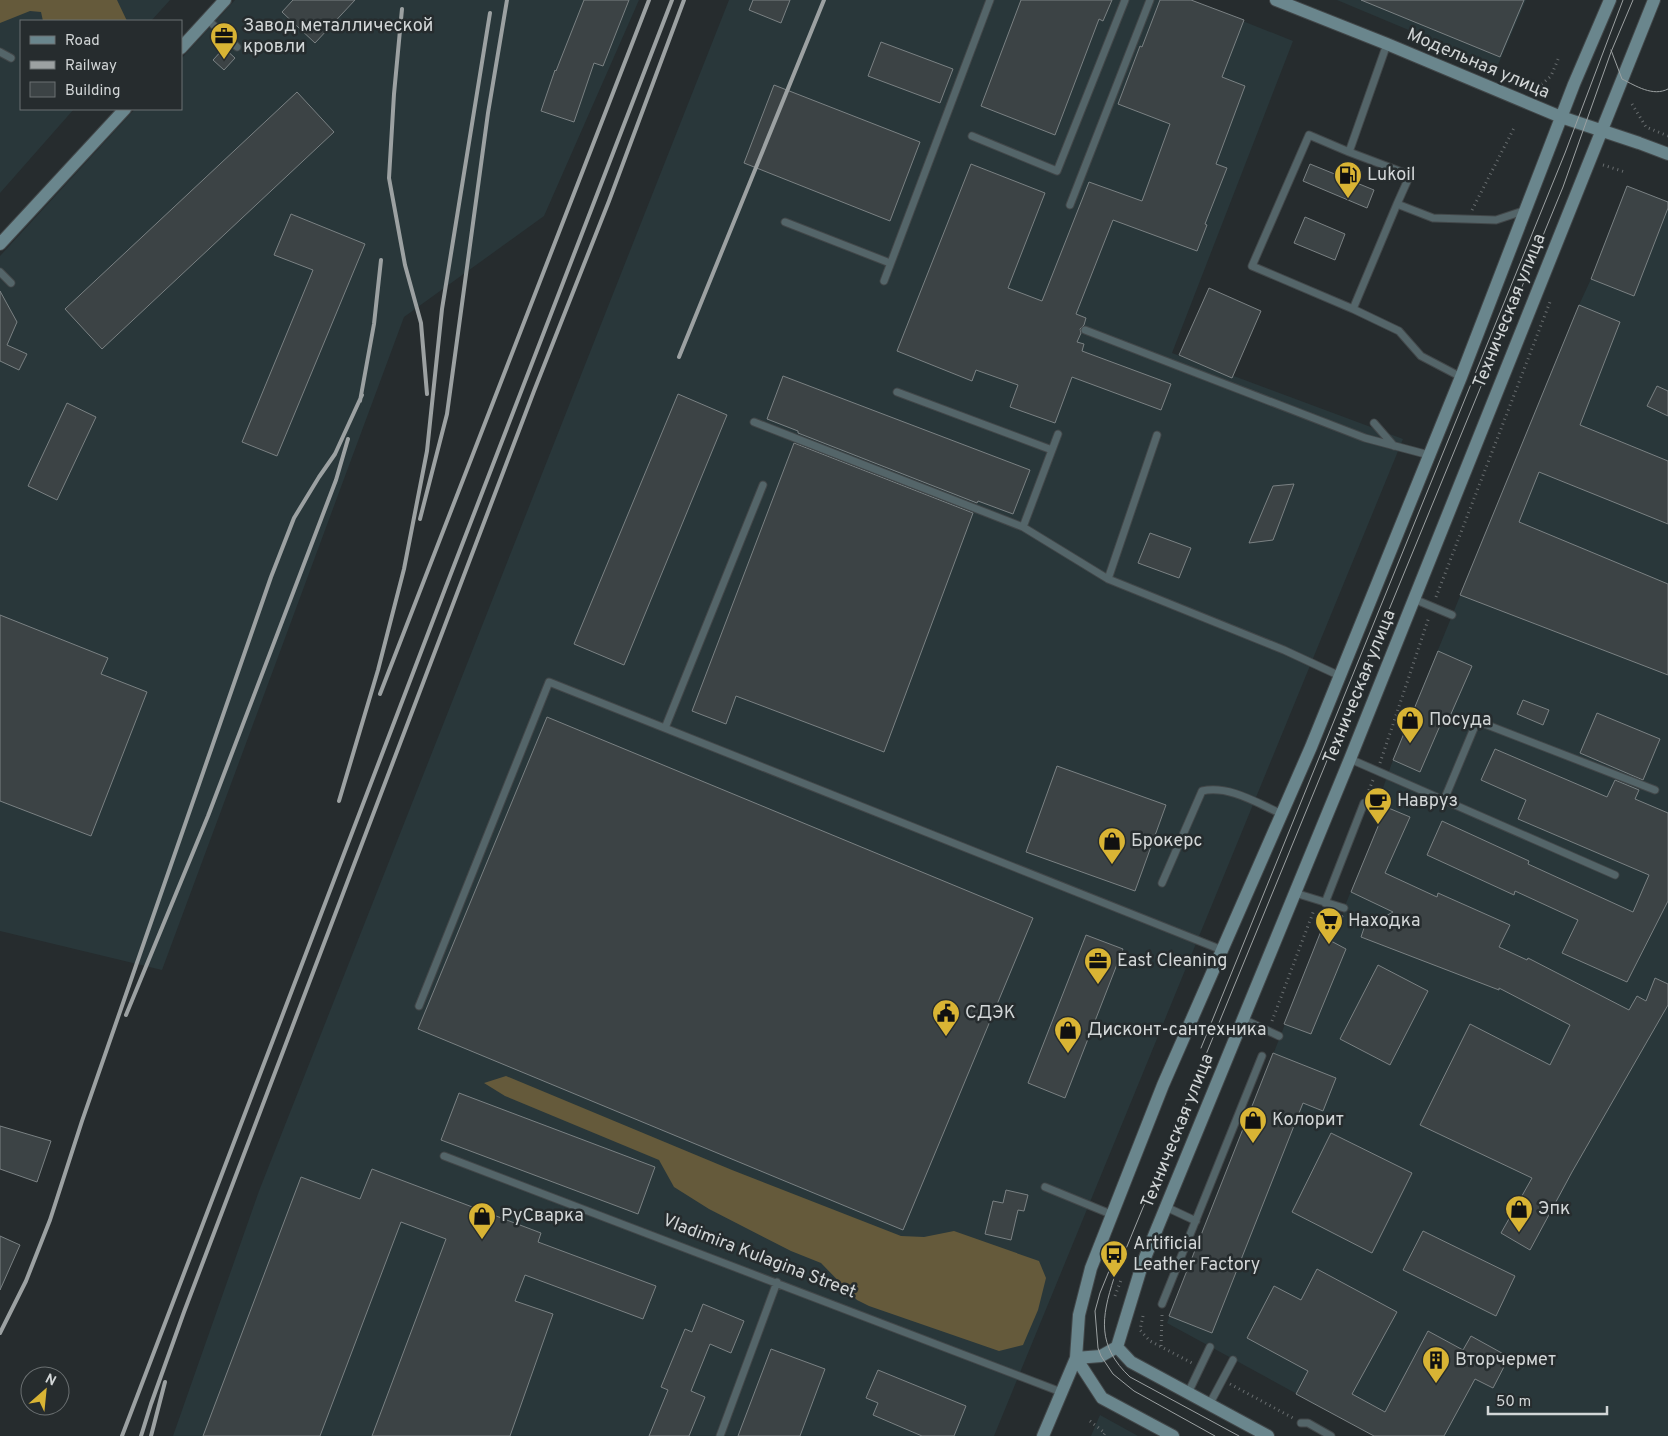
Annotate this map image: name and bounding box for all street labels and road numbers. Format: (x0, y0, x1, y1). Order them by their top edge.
street label: Модельная улица (1403, 23, 1553, 105)
street label: Техническая улица (1469, 230, 1551, 392)
street label: Техническая улица (1319, 606, 1401, 768)
street label: Техническая улица (1137, 1050, 1219, 1212)
street label: Vladimira Kulagina Street (659, 1209, 859, 1305)

